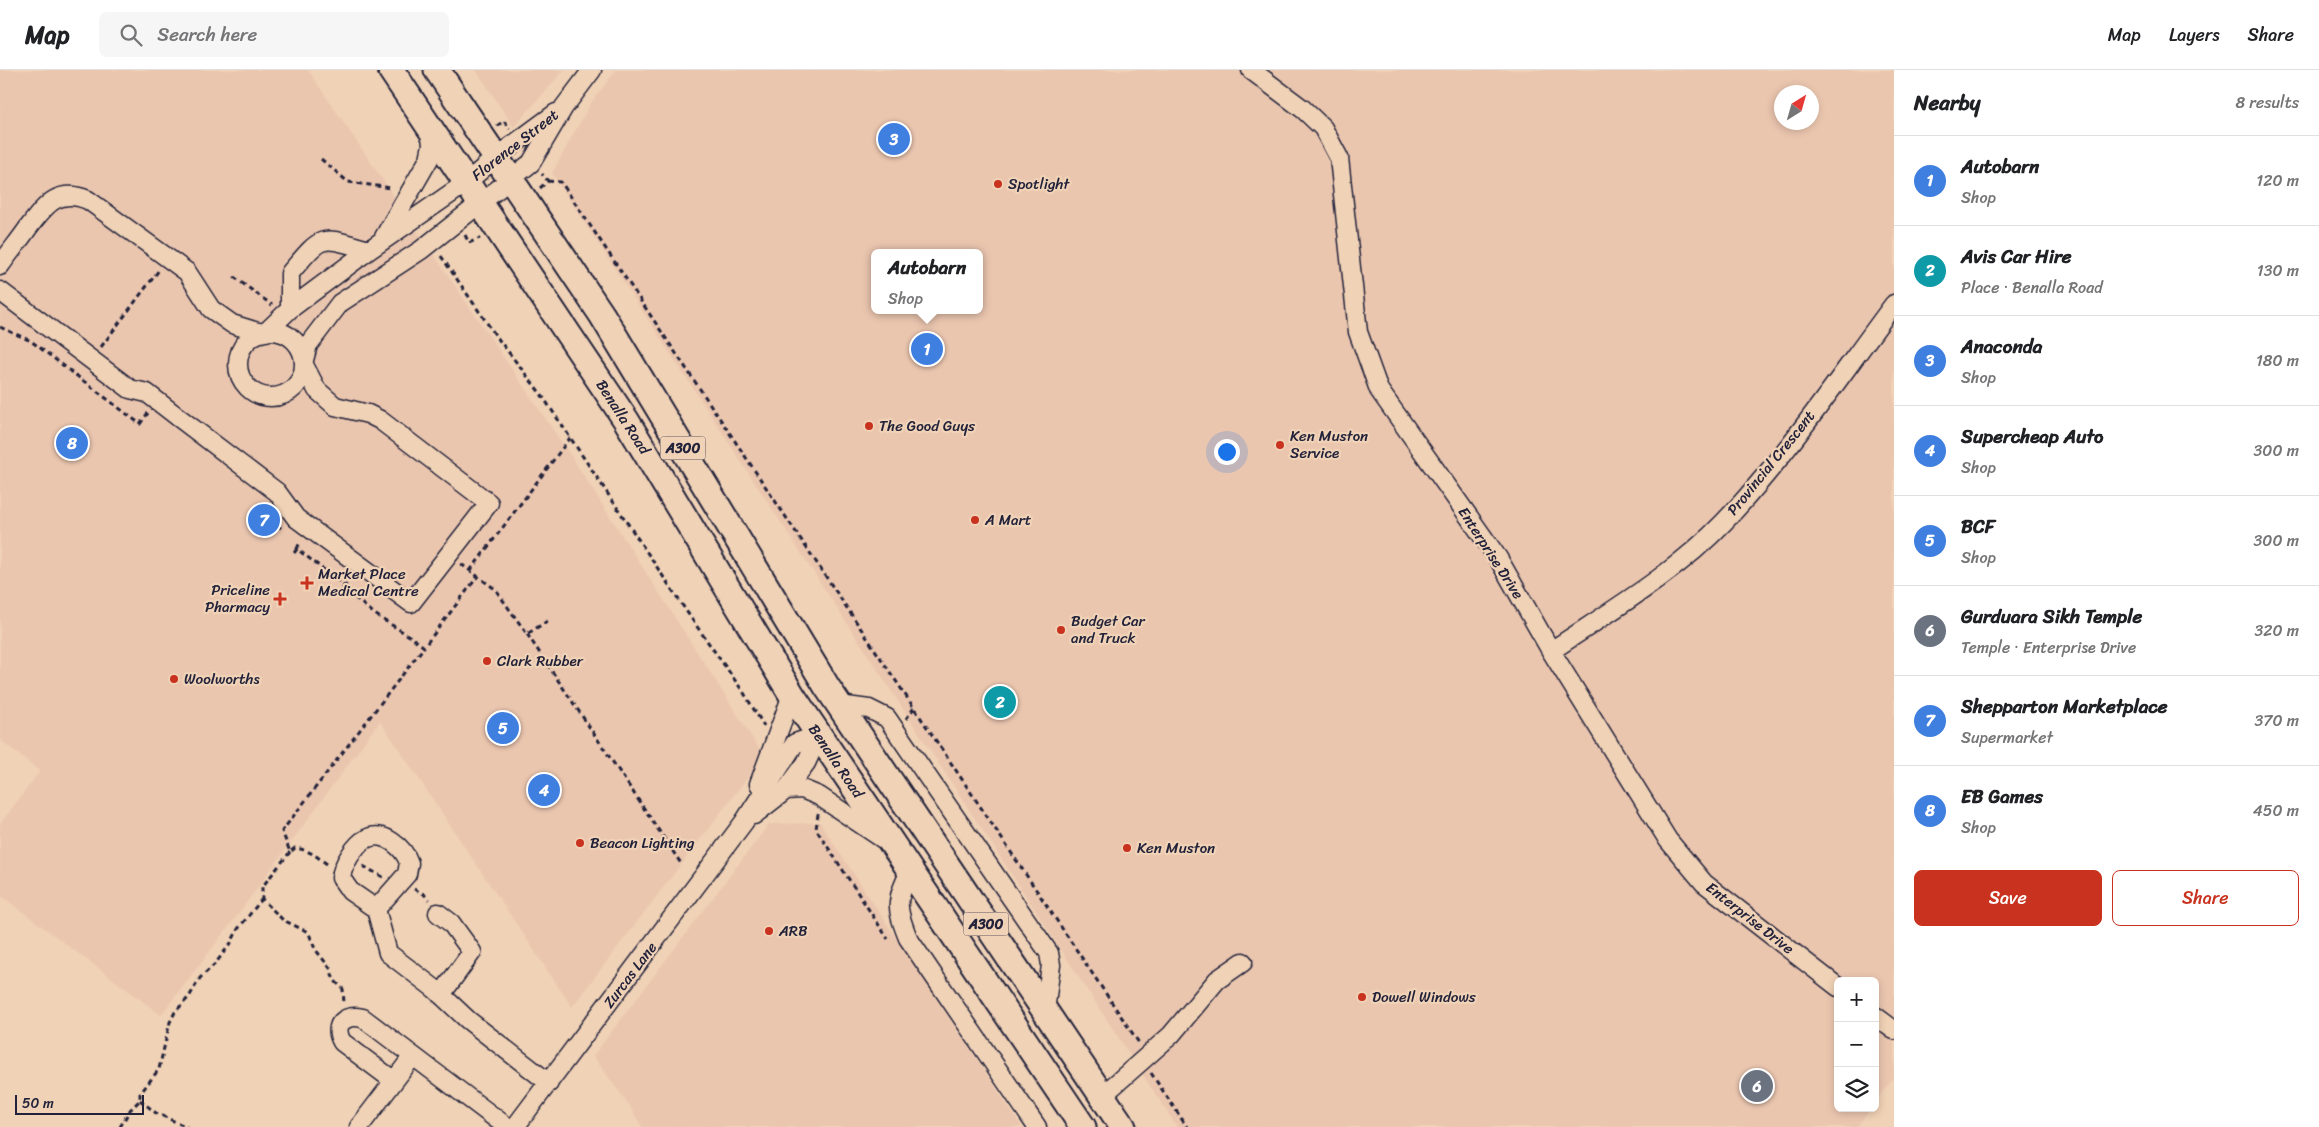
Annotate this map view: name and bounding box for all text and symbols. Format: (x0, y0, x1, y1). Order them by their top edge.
search box (99, 12, 449, 57)
text: Map (25, 14, 69, 56)
text: Search here (157, 18, 257, 51)
text: Map (2108, 19, 2141, 51)
text: Layers (2169, 19, 2220, 51)
text: Share (2248, 19, 2294, 51)
icon: search (117, 21, 145, 49)
text: Nearby (1914, 84, 1980, 122)
north arrow (1774, 85, 1819, 130)
text: 8 results (2236, 88, 2299, 117)
street label: Florence Street (466, 102, 565, 188)
pin: 3 (878, 120, 910, 158)
text: Autobarn (1961, 150, 2039, 183)
text: 1 (1927, 166, 1933, 195)
text: 120 m (2256, 166, 2299, 195)
place label: Spotlight (1008, 171, 1070, 197)
marker: Spotlight (992, 178, 1004, 190)
text: Shop (1961, 183, 1996, 212)
text: Avis Car Hire (1961, 240, 2072, 273)
popup (871, 249, 983, 314)
text: Autobarn (888, 251, 966, 284)
text: 2 (1925, 256, 1935, 285)
text: 130 m (2257, 256, 2299, 285)
text: Place · Benalla Road (1961, 273, 2103, 302)
text: Shop (888, 284, 923, 313)
pin: 1 (911, 330, 943, 368)
text: Anaconda (1961, 330, 2042, 363)
text: 3 (1926, 346, 1934, 375)
text: 180 m (2256, 346, 2299, 375)
text: Shop (1961, 363, 1996, 392)
street label: Benalla Road (589, 374, 658, 461)
street label: Provincial Crescent (1720, 404, 1822, 521)
place label: The Good Guys (879, 413, 975, 439)
marker: The Good Guys (863, 420, 875, 432)
text: Supercheap Auto (1961, 420, 2104, 453)
place label: Ken Muston Service (1290, 423, 1368, 466)
pin: 8 (56, 424, 88, 462)
road number: A300 (660, 436, 706, 459)
text: 4 (1925, 436, 1935, 465)
text: 300 m (2254, 436, 2299, 465)
your location (1214, 439, 1240, 465)
marker: Ken Muston Service (1274, 439, 1286, 451)
text: Shop (1961, 453, 1996, 482)
pin: 7 (248, 501, 280, 539)
street label: Enterprise Drive (1451, 501, 1531, 605)
place label: A Mart (984, 507, 1032, 533)
text: BCF (1961, 510, 1995, 543)
marker: A Mart (969, 514, 981, 526)
text: 5 (1925, 526, 1935, 555)
text: 300 m (2254, 526, 2299, 555)
text: Shop (1961, 543, 1996, 572)
place label: Market Place Medical Centre (318, 561, 419, 604)
marker: Market Place Medical Centre (300, 576, 314, 590)
place label: Priceline Pharmacy (205, 577, 270, 620)
marker: Priceline Pharmacy (274, 593, 286, 605)
text: Gurduara Sikh Temple (1961, 600, 2142, 633)
place label: Budget Car and Truck (1071, 608, 1146, 651)
text: 6 (1925, 616, 1935, 645)
text: 320 m (2254, 616, 2299, 645)
marker: Budget Car and Truck (1055, 624, 1067, 636)
text: Temple · Enterprise Drive (1961, 633, 2136, 662)
place label: Clark Rubber (497, 648, 584, 674)
marker: Clark Rubber (481, 655, 493, 667)
place label: Woolworths (184, 666, 260, 692)
marker: Woolworths (168, 673, 180, 685)
pin: 2 (984, 683, 1016, 721)
text: Shepparton Marketplace (1961, 690, 2168, 723)
text: 7 (1925, 706, 1935, 735)
text: 370 m (2255, 706, 2299, 735)
pin: 5 (487, 709, 519, 747)
street label: Benalla Road (801, 719, 871, 804)
text: Supermarket (1961, 723, 2053, 752)
pin: 4 (528, 771, 560, 809)
text: EB Games (1961, 780, 2043, 813)
text: 8 (1925, 796, 1935, 825)
text: 450 m (2253, 796, 2299, 825)
text: Shop (1961, 813, 1996, 842)
place label: Beacon Lighting (590, 830, 695, 856)
place label: Ken Muston (1137, 835, 1215, 861)
marker: Beacon Lighting (574, 837, 586, 849)
marker: Ken Muston (1121, 842, 1133, 854)
button: Save (1914, 870, 2102, 926)
button: Share (2112, 870, 2299, 926)
street label: Enterprise Drive (1700, 875, 1800, 961)
road number: A300 (964, 912, 1008, 936)
place label: ARB (778, 918, 808, 944)
marker: ARB (763, 925, 775, 937)
street label: Zurcas Lane (596, 936, 664, 1014)
map controls (1834, 977, 1879, 1112)
button: + (1834, 977, 1879, 1022)
place label: Dowell Windows (1372, 984, 1476, 1010)
marker: Dowell Windows (1356, 991, 1368, 1003)
button: − (1834, 1022, 1879, 1067)
pin: 6 (1741, 1067, 1773, 1105)
button: layers (1834, 1067, 1879, 1112)
text: 50 m (22, 1091, 54, 1116)
scale bar (15, 1092, 144, 1115)

